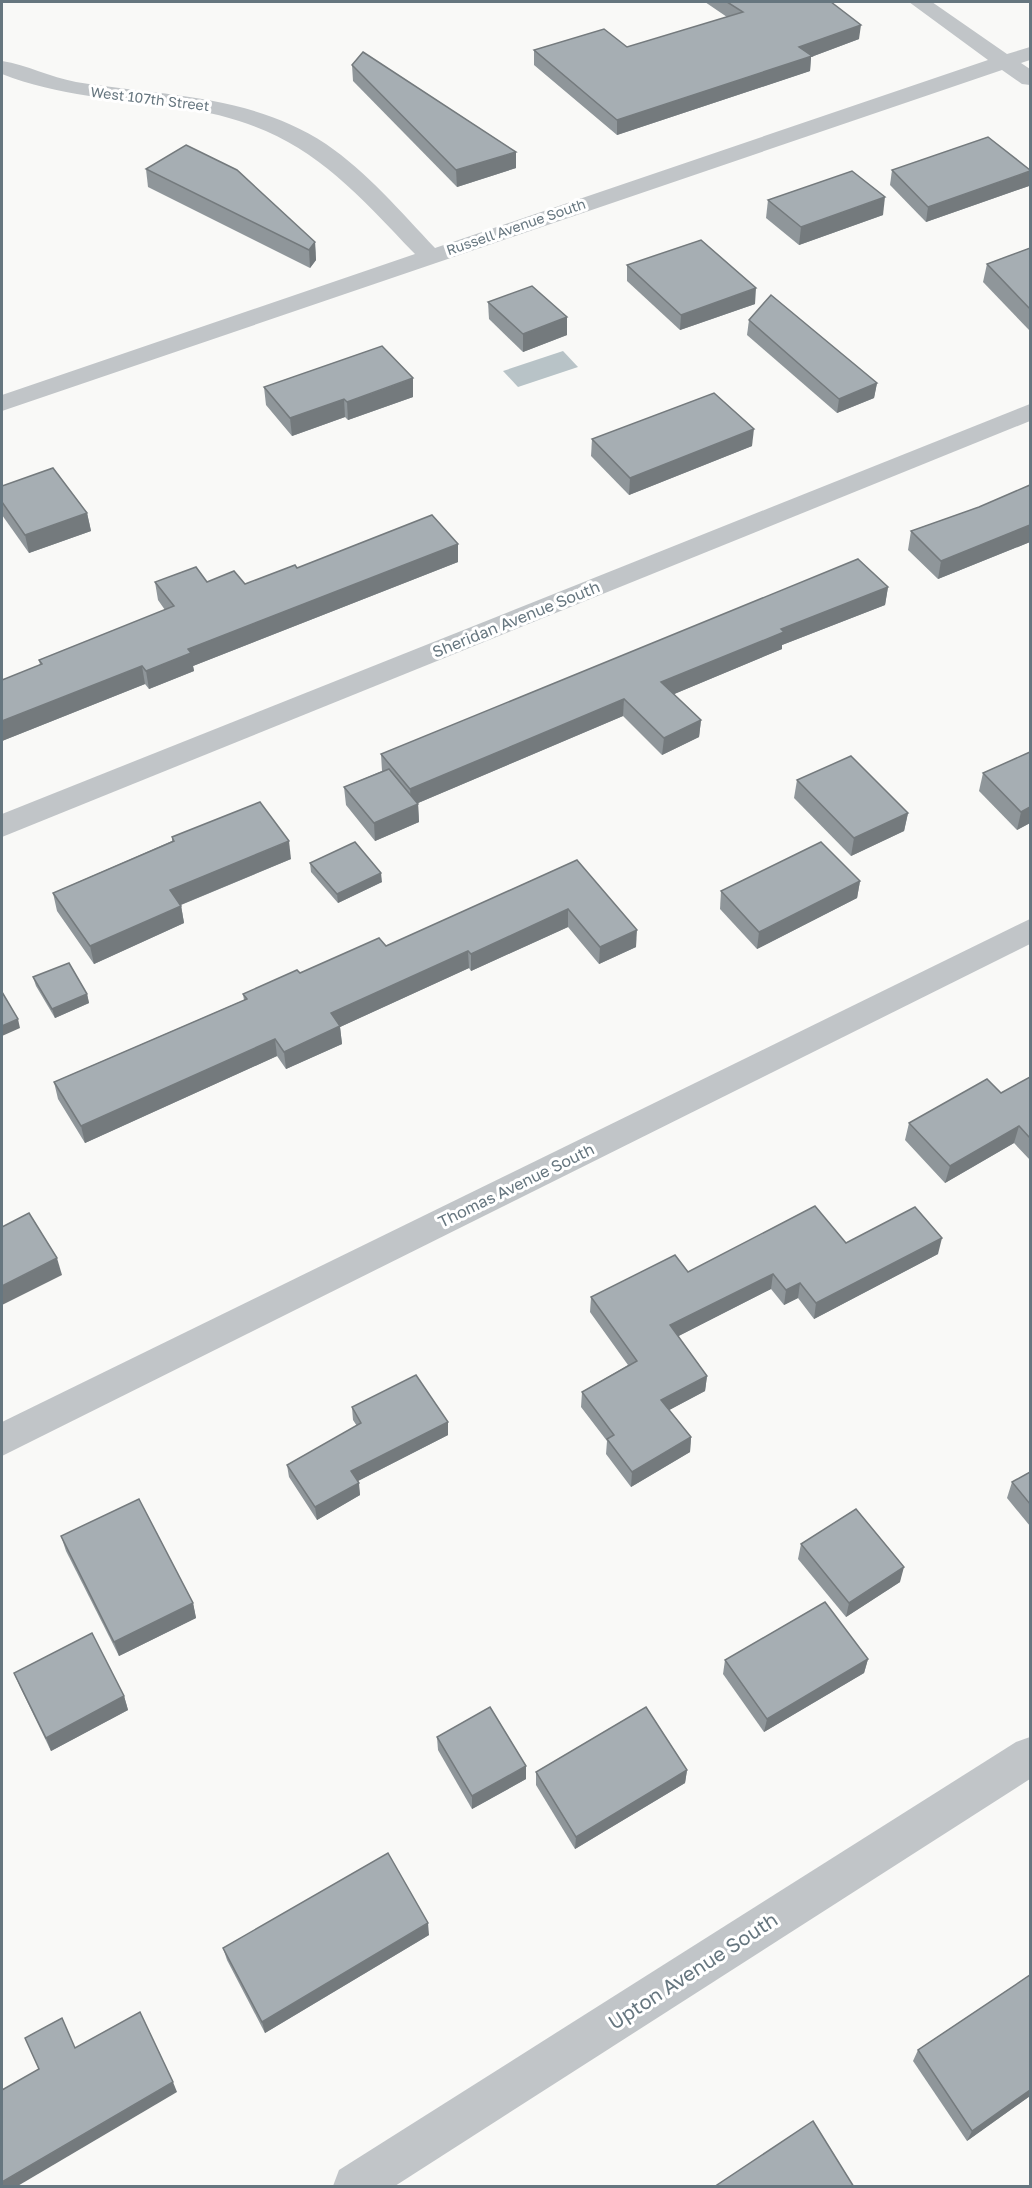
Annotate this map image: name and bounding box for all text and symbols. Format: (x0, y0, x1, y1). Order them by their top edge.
street label: West 107th Street (90, 83, 210, 114)
street label: Russell Avenue South (444, 195, 588, 258)
street label: Sheridan Avenue South (429, 576, 603, 662)
street label: Thomas Avenue South (435, 1138, 597, 1232)
street label: Upton Avenue South (603, 1906, 782, 2034)

